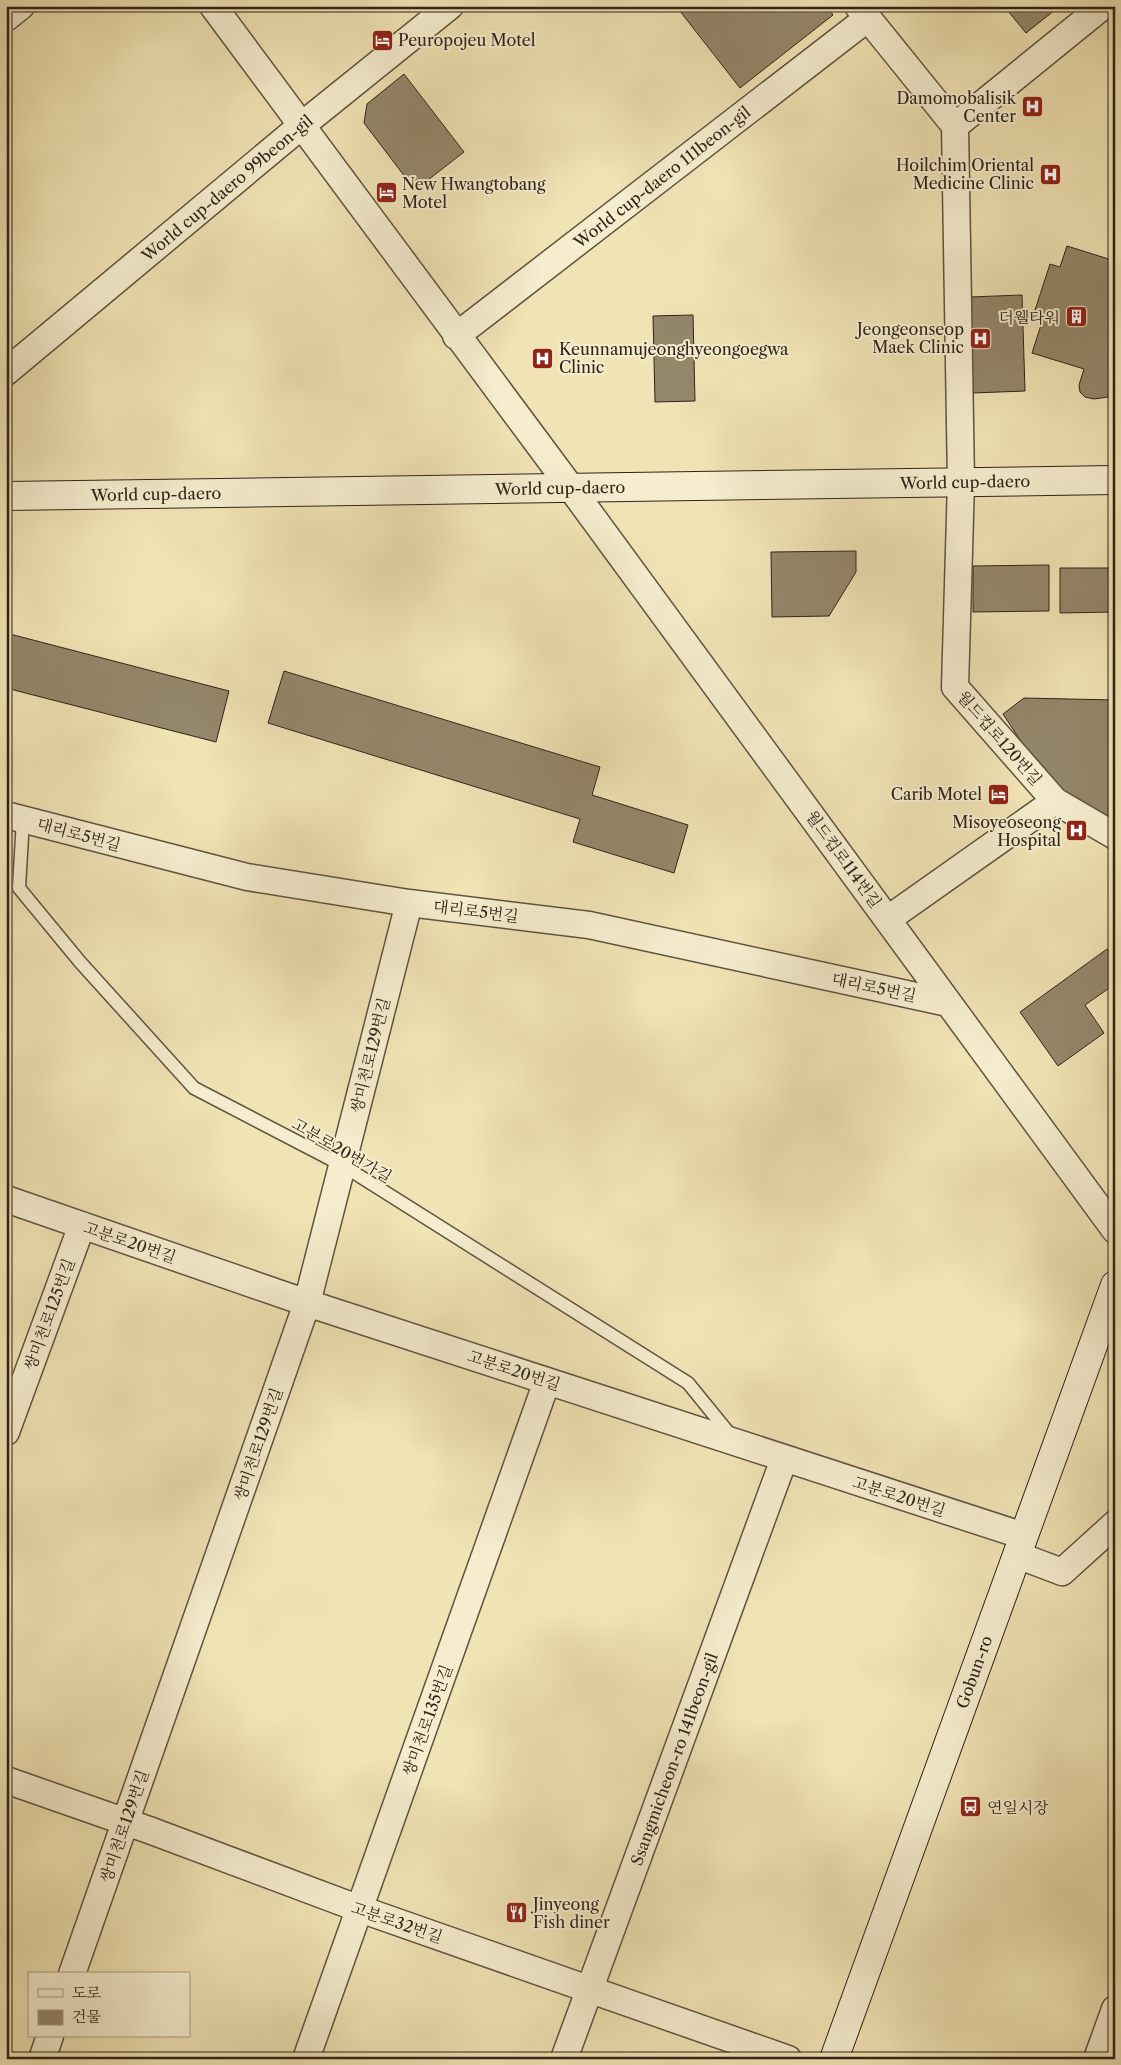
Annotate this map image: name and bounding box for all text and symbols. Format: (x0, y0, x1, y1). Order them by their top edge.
hotel icon: Peuropojeu Motel (370, 28, 394, 52)
place label: Peuropojeu Motel (398, 30, 536, 50)
place label: Damomobalisik Center (896, 88, 1017, 126)
hospital icon: Damomobalisik Center (1020, 95, 1044, 119)
street label: World cup-daero 111beon-gil (569, 102, 755, 253)
street label: World cup-daero 99beon-gil (137, 110, 317, 266)
place label: Hoilchim Oriental Medicine Clinic (896, 155, 1034, 193)
hospital icon: Hoilchim Oriental Medicine Clinic (1038, 162, 1062, 186)
place label: New Hwangtobang Motel (402, 174, 546, 212)
hotel icon: New Hwangtobang Motel (374, 181, 398, 205)
building icon: 더웰타워 (1064, 305, 1088, 329)
place label: 더웰타워 (998, 307, 1060, 327)
place label: Jeongeonseop Maek Clinic (854, 319, 964, 357)
hospital icon: Jeongeonseop Maek Clinic (968, 326, 992, 350)
place label: Keunnamujeonghyeongoegwa Clinic (559, 339, 789, 377)
hospital icon: Keunnamujeonghyeongoegwa Clinic (531, 346, 555, 370)
street label: World cup-daero (899, 471, 1031, 493)
street label: World cup-daero (494, 477, 626, 499)
street label: World cup-daero (90, 483, 222, 505)
street label: 월드컵로120번길 (953, 687, 1047, 789)
hotel icon: Carib Motel (986, 782, 1010, 806)
place label: Carib Motel (891, 784, 982, 804)
street label: 월드컵로114번길 (802, 806, 886, 912)
place label: Misoyeoseong Hospital (952, 812, 1062, 850)
street label: 대리로5번길 (35, 813, 123, 855)
hospital icon: Misoyeoseong Hospital (1065, 819, 1089, 843)
street label: 대리로5번길 (432, 896, 520, 926)
street label: 대리로5번길 (830, 968, 918, 1006)
street label: 쌍미천로129번길 (346, 995, 394, 1115)
street label: 고분로20번가길 (288, 1113, 396, 1187)
street label: 고분로20번길 (81, 1217, 179, 1267)
street label: 쌍미천로125번길 (20, 1255, 78, 1373)
street label: 고분로20번길 (465, 1346, 563, 1394)
street label: 쌍미천로129번길 (229, 1385, 287, 1503)
street label: 고분로20번길 (850, 1472, 948, 1520)
street label: Gobun-ro (952, 1633, 996, 1711)
street label: Ssangmicheon-ro 141beon-gil (626, 1650, 722, 1868)
street label: 쌍미천로135번길 (398, 1662, 456, 1778)
street label: 쌍미천로129번길 (95, 1767, 153, 1885)
bus stop icon: 연일시장 (959, 1795, 983, 1819)
place label: 연일시장 (987, 1797, 1049, 1817)
place label: Jinyeong Fish diner (530, 1894, 610, 1932)
street label: 고분로32번길 (349, 1897, 445, 1947)
restaurant icon: Jinyeong Fish diner (505, 1901, 529, 1925)
legend (28, 1972, 190, 2038)
text: 도로 (72, 1983, 101, 2002)
text: 건물 (72, 2007, 101, 2026)

